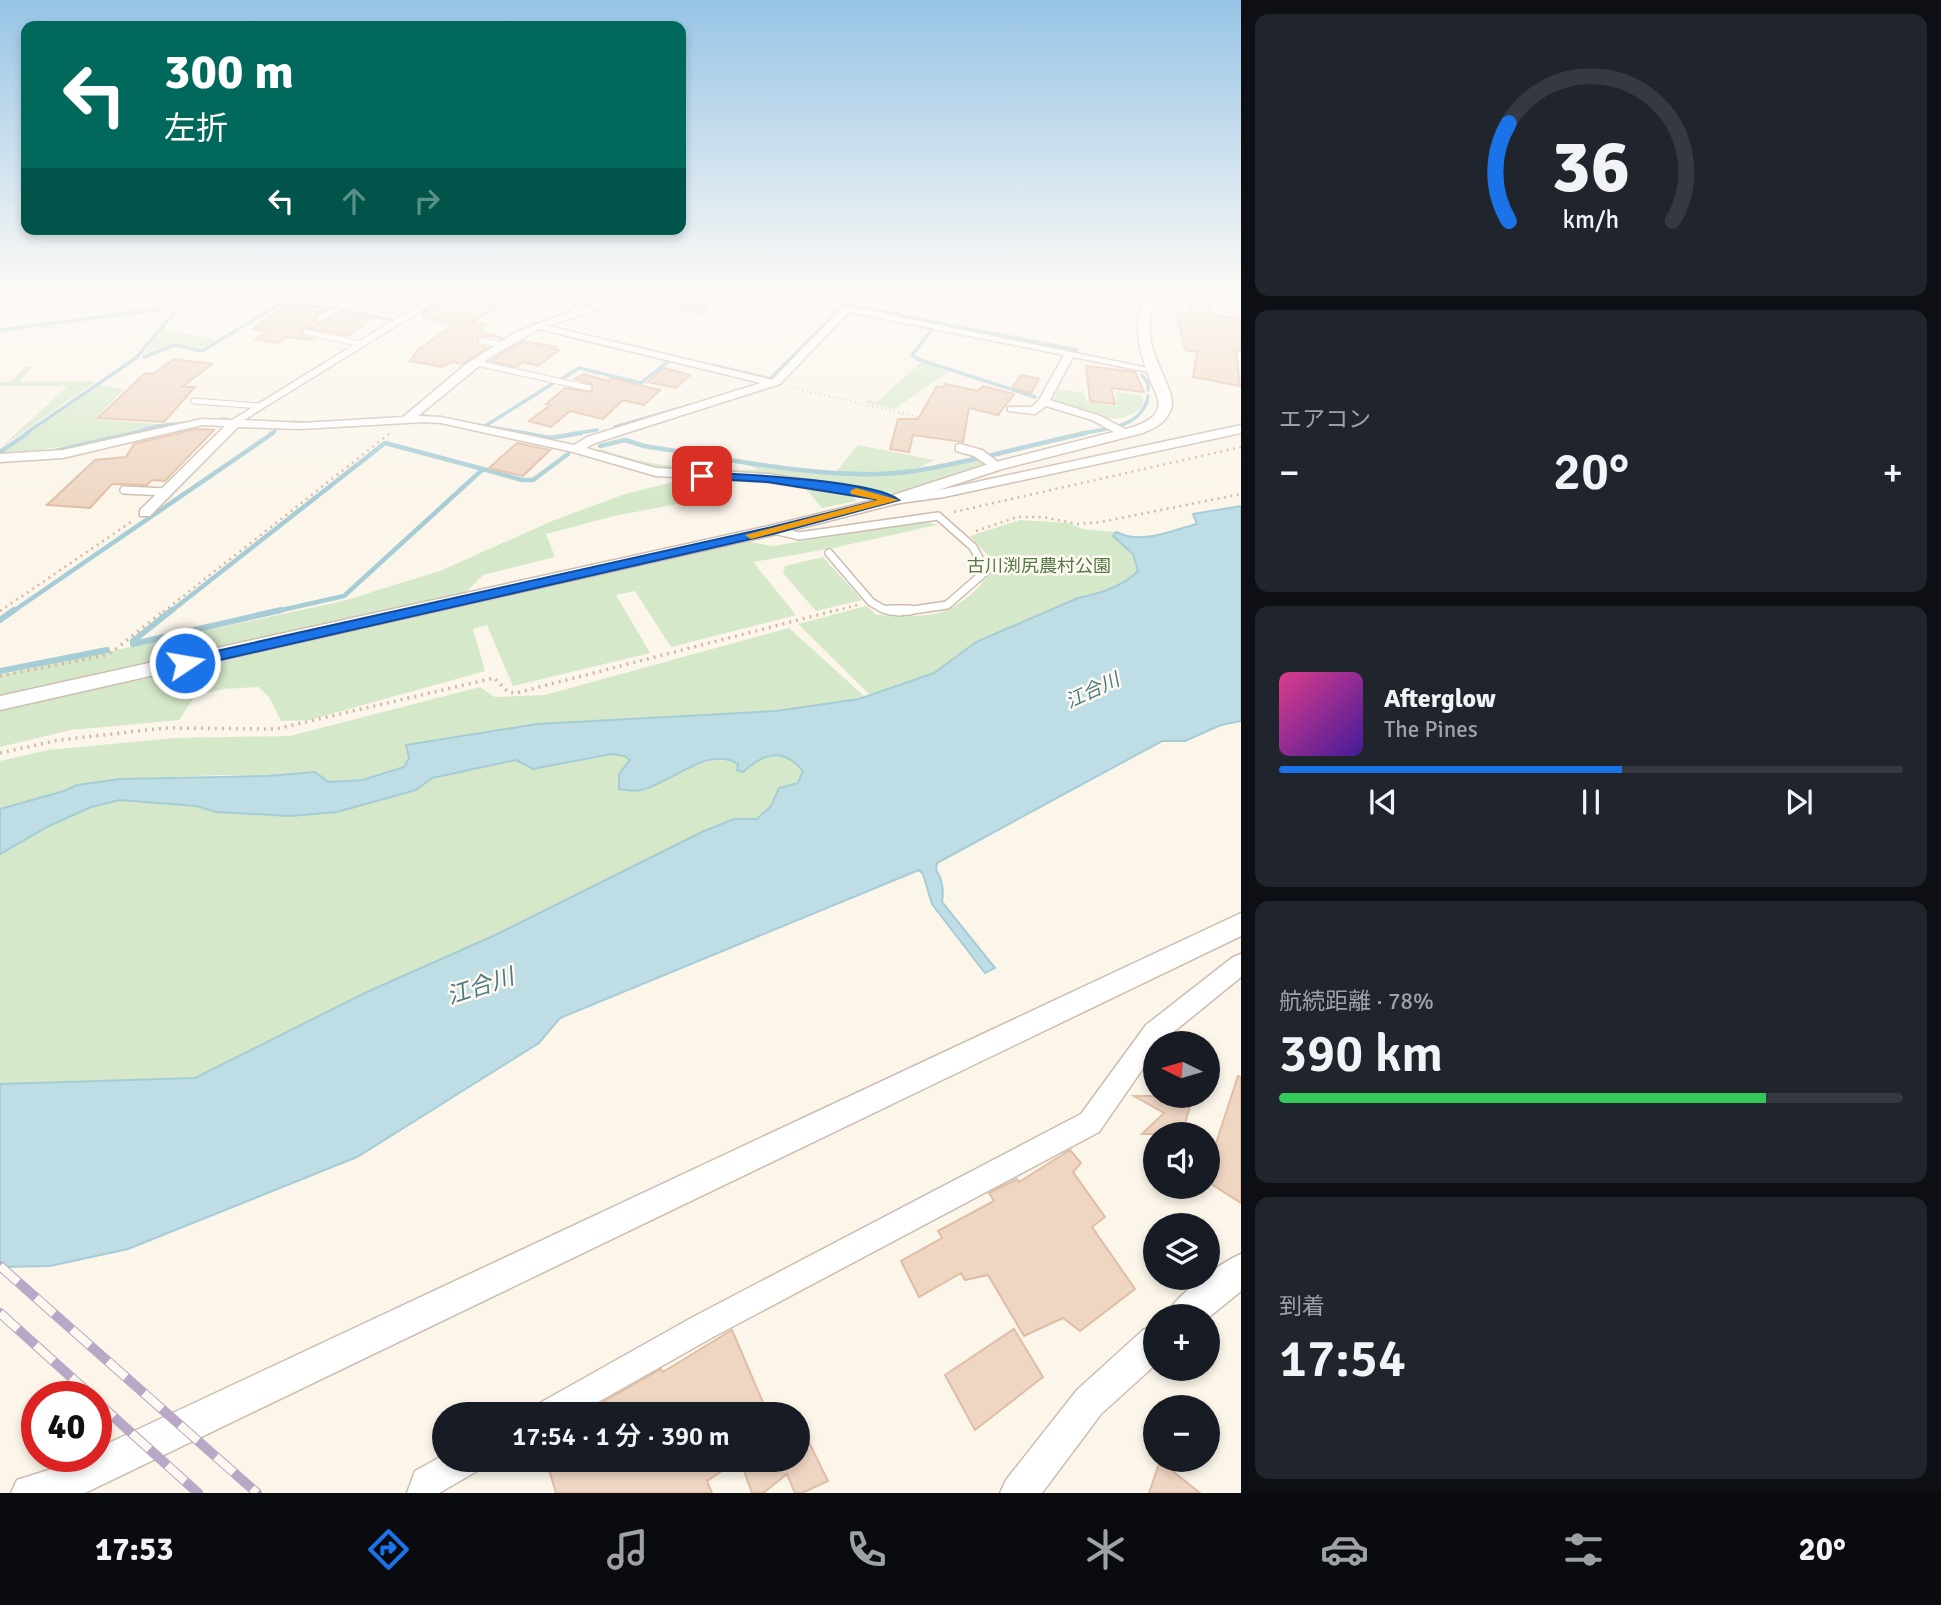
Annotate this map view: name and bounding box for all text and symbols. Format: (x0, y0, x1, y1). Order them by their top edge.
text: 300 m (164, 42, 294, 102)
icon: left (49, 49, 140, 140)
text: 左折 (164, 109, 228, 148)
text: 36 (1552, 123, 1630, 212)
icon: left (262, 182, 300, 220)
icon: ahead (335, 182, 373, 220)
icon: right (408, 182, 446, 220)
text: km/h (1563, 204, 1619, 235)
text: エアコン (1279, 405, 1371, 434)
text: 20° (1553, 440, 1629, 504)
pin (672, 446, 732, 506)
text: − (1279, 449, 1300, 496)
text: + (1882, 449, 1903, 496)
icon: arrive (683, 457, 721, 495)
park label: 古川渕尻農村公園 (967, 555, 1111, 577)
position arrow (148, 626, 222, 700)
water label: 江合川 (1062, 667, 1125, 714)
text: Afterglow (1384, 683, 1496, 715)
text: The Pines (1384, 715, 1478, 744)
icon: previous (1364, 783, 1402, 821)
icon: pause (1572, 783, 1610, 821)
icon: next (1780, 783, 1818, 821)
water label: 江合川 (443, 961, 520, 1011)
text: 航続距離 · 78% (1279, 987, 1434, 1016)
text: 390 km (1279, 1022, 1443, 1086)
north arrow (1143, 1031, 1220, 1108)
map controls (1143, 1031, 1220, 1472)
button: sound (1143, 1122, 1220, 1199)
button: layers (1143, 1213, 1220, 1290)
text: 到着 (1279, 1292, 1325, 1321)
button: + (1143, 1304, 1220, 1381)
text: 17:54 (1279, 1327, 1406, 1391)
speed limit sign: 40 (21, 1381, 112, 1472)
button: − (1143, 1395, 1220, 1472)
text: 17:54 · 1 分 · 390 m (512, 1421, 730, 1453)
icon: directions (364, 1525, 413, 1574)
icon: music (603, 1525, 652, 1574)
icon: phone (842, 1525, 891, 1574)
icon: climate (1081, 1525, 1130, 1574)
icon: car (1320, 1525, 1369, 1574)
icon: filters (1559, 1525, 1608, 1574)
text: 17:53 (95, 1530, 174, 1569)
text: 20° (1798, 1530, 1846, 1569)

